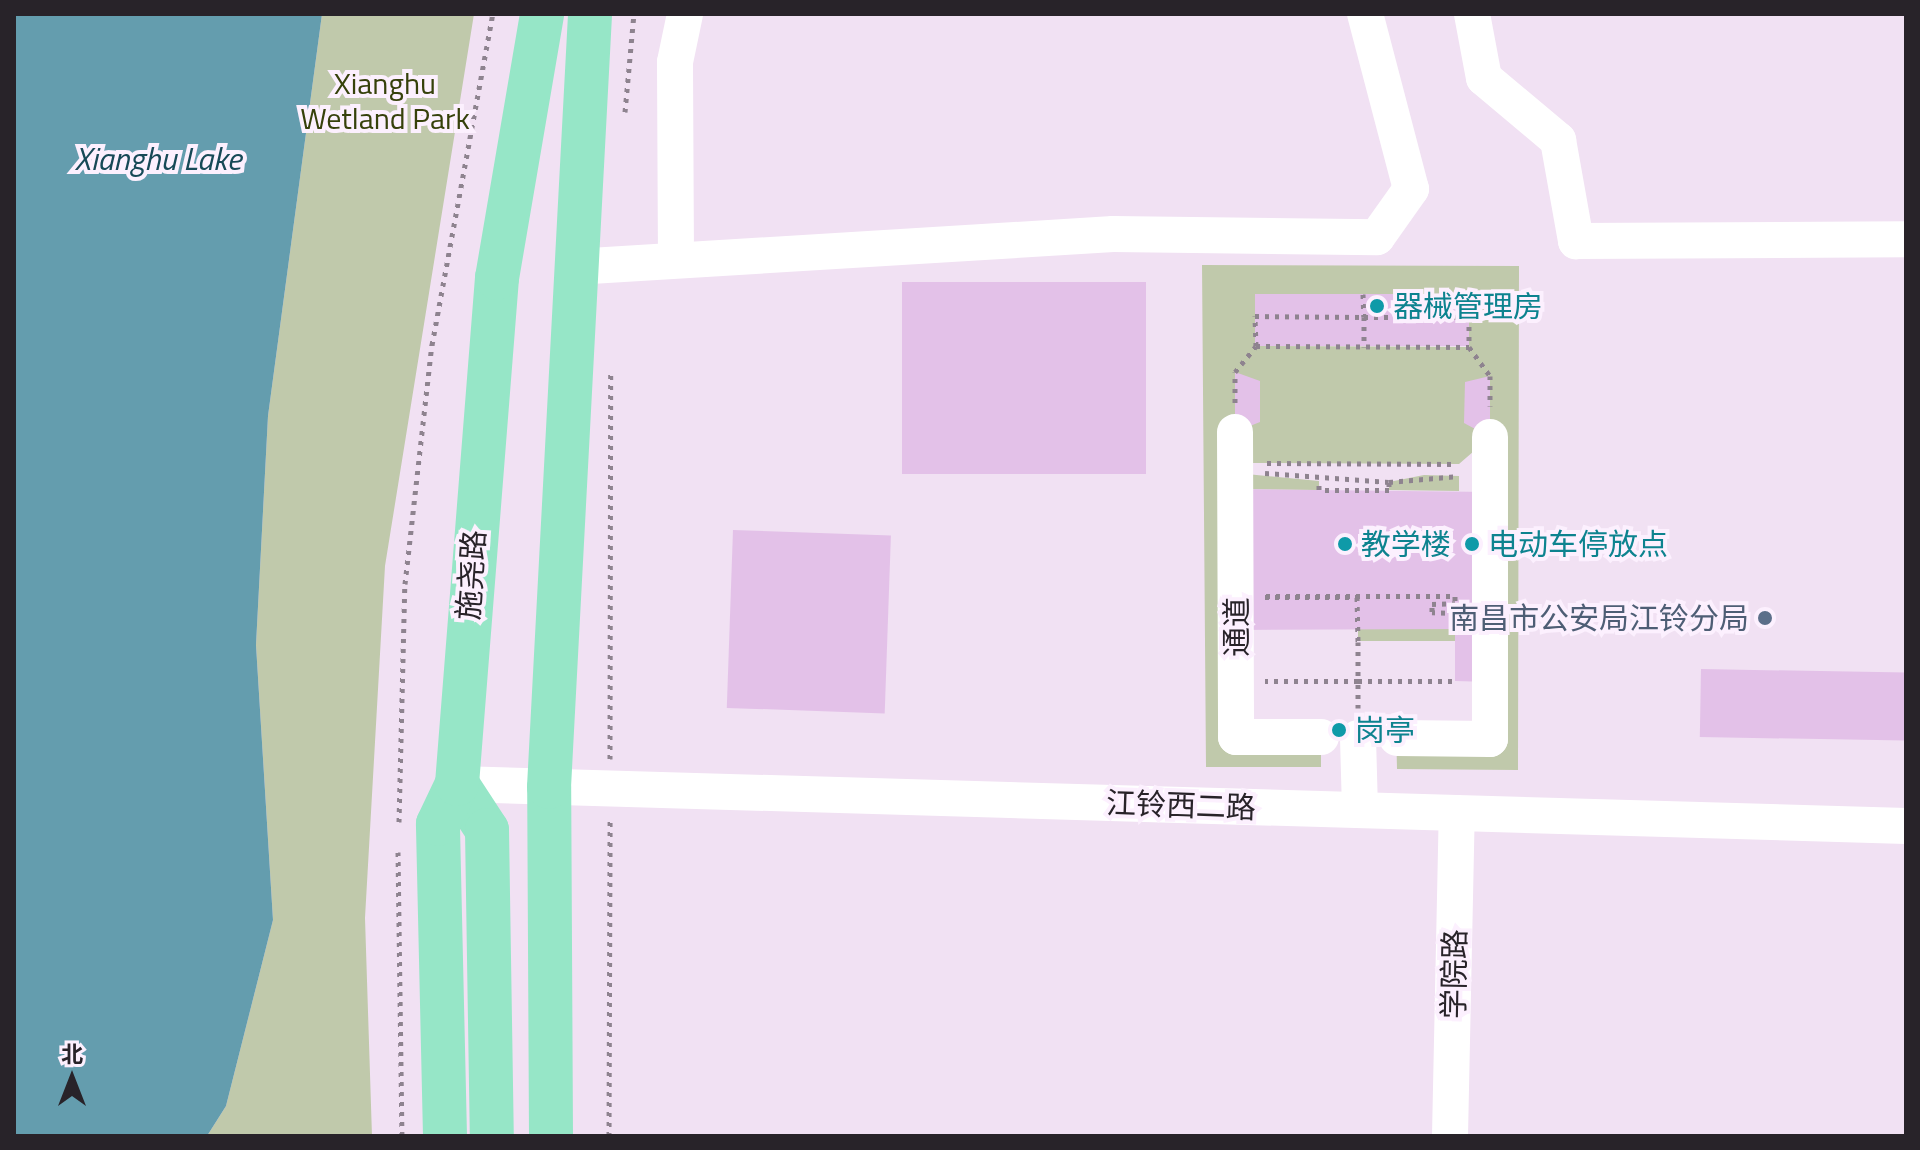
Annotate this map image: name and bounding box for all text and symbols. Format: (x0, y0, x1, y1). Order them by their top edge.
park label: Xianghu Wetland Park (300, 65, 470, 136)
water label: Xianghu Lake (75, 139, 241, 177)
place label: 器械管理房 (1393, 288, 1543, 324)
marker: 器械管理房 (1368, 297, 1386, 315)
place label: 教学楼 (1361, 526, 1451, 562)
place label: 电动车停放点 (1488, 526, 1668, 562)
street label: 施尧路 (450, 529, 492, 621)
marker: 教学楼 (1336, 535, 1354, 553)
marker: 电动车停放点 (1463, 535, 1481, 553)
street label: 通道 (1218, 597, 1254, 657)
place label: 南昌市公安局江铃分局 (1449, 600, 1749, 636)
marker: 南昌市公安局江铃分局 (1756, 609, 1774, 627)
place label: 岗亭 (1355, 712, 1415, 748)
marker: 岗亭 (1330, 721, 1348, 739)
street label: 江铃西二路 (1105, 784, 1257, 826)
street label: 学院路 (1435, 929, 1473, 1019)
text: 北 (61, 1037, 83, 1071)
north arrow (32, 1038, 112, 1118)

